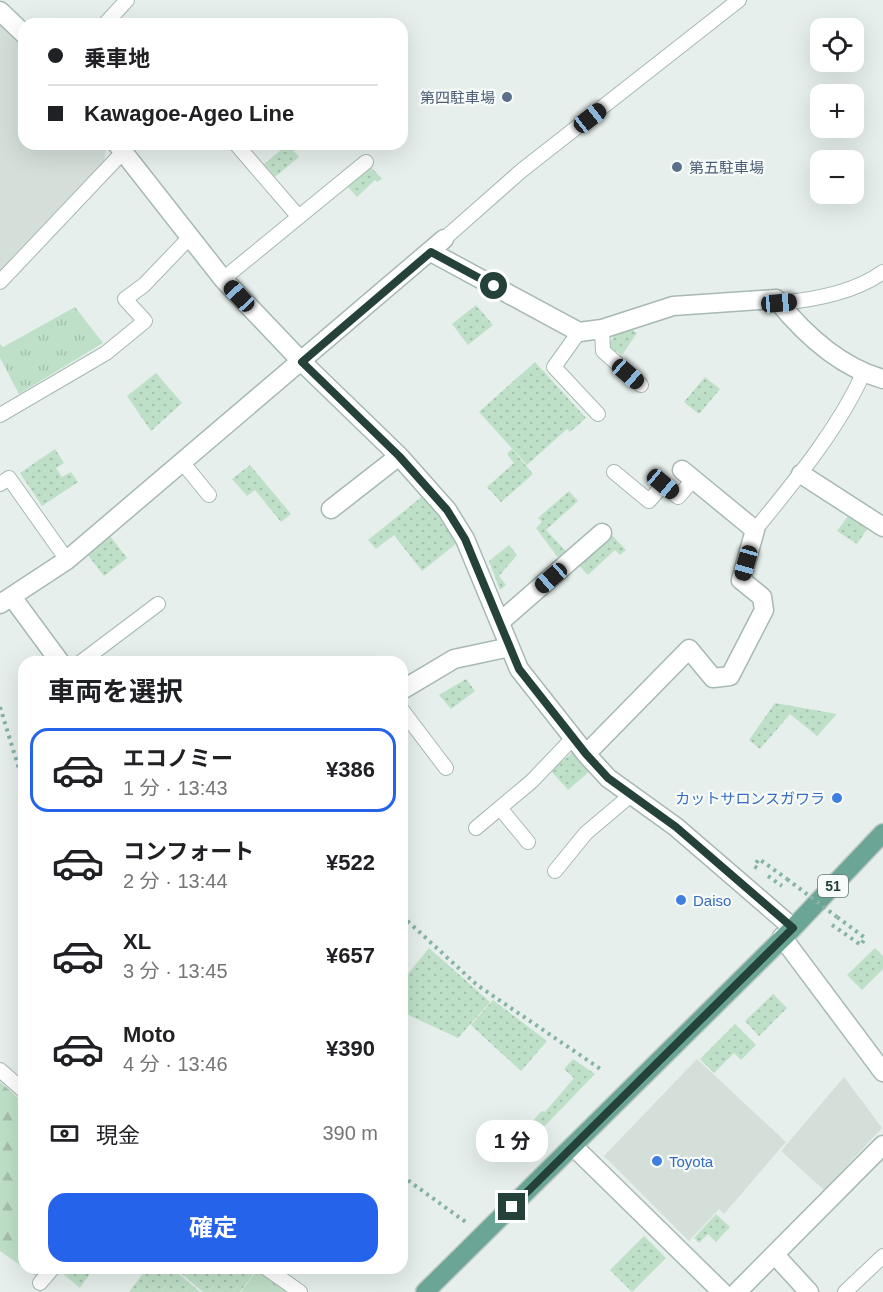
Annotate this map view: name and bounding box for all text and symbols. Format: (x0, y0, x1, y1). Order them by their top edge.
map controls (810, 18, 864, 204)
button: locate (810, 18, 864, 72)
text: 乗車地 (84, 46, 150, 71)
button: + (810, 84, 864, 138)
place label: 第四駐車場 (420, 89, 495, 106)
marker: 第四駐車場 (500, 90, 514, 104)
car (570, 100, 610, 136)
text: Kawagoe-Ageo Line (84, 101, 294, 126)
button: − (810, 150, 864, 204)
place label: 第五駐車場 (689, 159, 764, 176)
marker: 第五駐車場 (670, 160, 684, 174)
route start (480, 272, 507, 299)
car (220, 277, 258, 315)
car (760, 292, 798, 314)
car (609, 355, 647, 393)
car (643, 466, 683, 502)
car (732, 543, 760, 583)
car (532, 559, 570, 597)
text: 車両を選択 (48, 677, 183, 707)
icon: car (51, 743, 105, 797)
text: エコノミー (123, 746, 233, 771)
text: ¥386 (326, 757, 375, 782)
text: 1 分 · 13:43 (123, 777, 228, 799)
place label: カットサロンスガワラ (675, 790, 825, 807)
marker: カットサロンスガワラ (830, 791, 844, 805)
icon: car (51, 836, 105, 890)
text: コンフォート (123, 839, 254, 864)
text: ¥522 (326, 850, 375, 875)
text: 2 分 · 13:44 (123, 870, 228, 892)
road number: 51 (818, 875, 848, 897)
place label: Daiso (693, 892, 731, 909)
marker: Daiso (674, 893, 688, 907)
icon: car (51, 929, 105, 983)
text: XL (123, 929, 151, 954)
text: ¥657 (326, 943, 375, 968)
text: 3 分 · 13:45 (123, 960, 228, 982)
icon: car (51, 1022, 105, 1076)
text: Moto (123, 1022, 176, 1047)
text: ¥390 (326, 1036, 375, 1061)
text: 4 分 · 13:46 (123, 1053, 228, 1075)
icon: cash (48, 1117, 81, 1150)
callout: 1 分 (476, 1120, 548, 1162)
text: 390 m (322, 1122, 378, 1144)
text: 現金 (96, 1123, 140, 1148)
text: 1 分 (494, 1130, 530, 1152)
place label: Toyota (669, 1153, 714, 1170)
marker: Toyota (650, 1154, 664, 1168)
button: 確定 (48, 1193, 378, 1262)
route end (498, 1193, 525, 1220)

